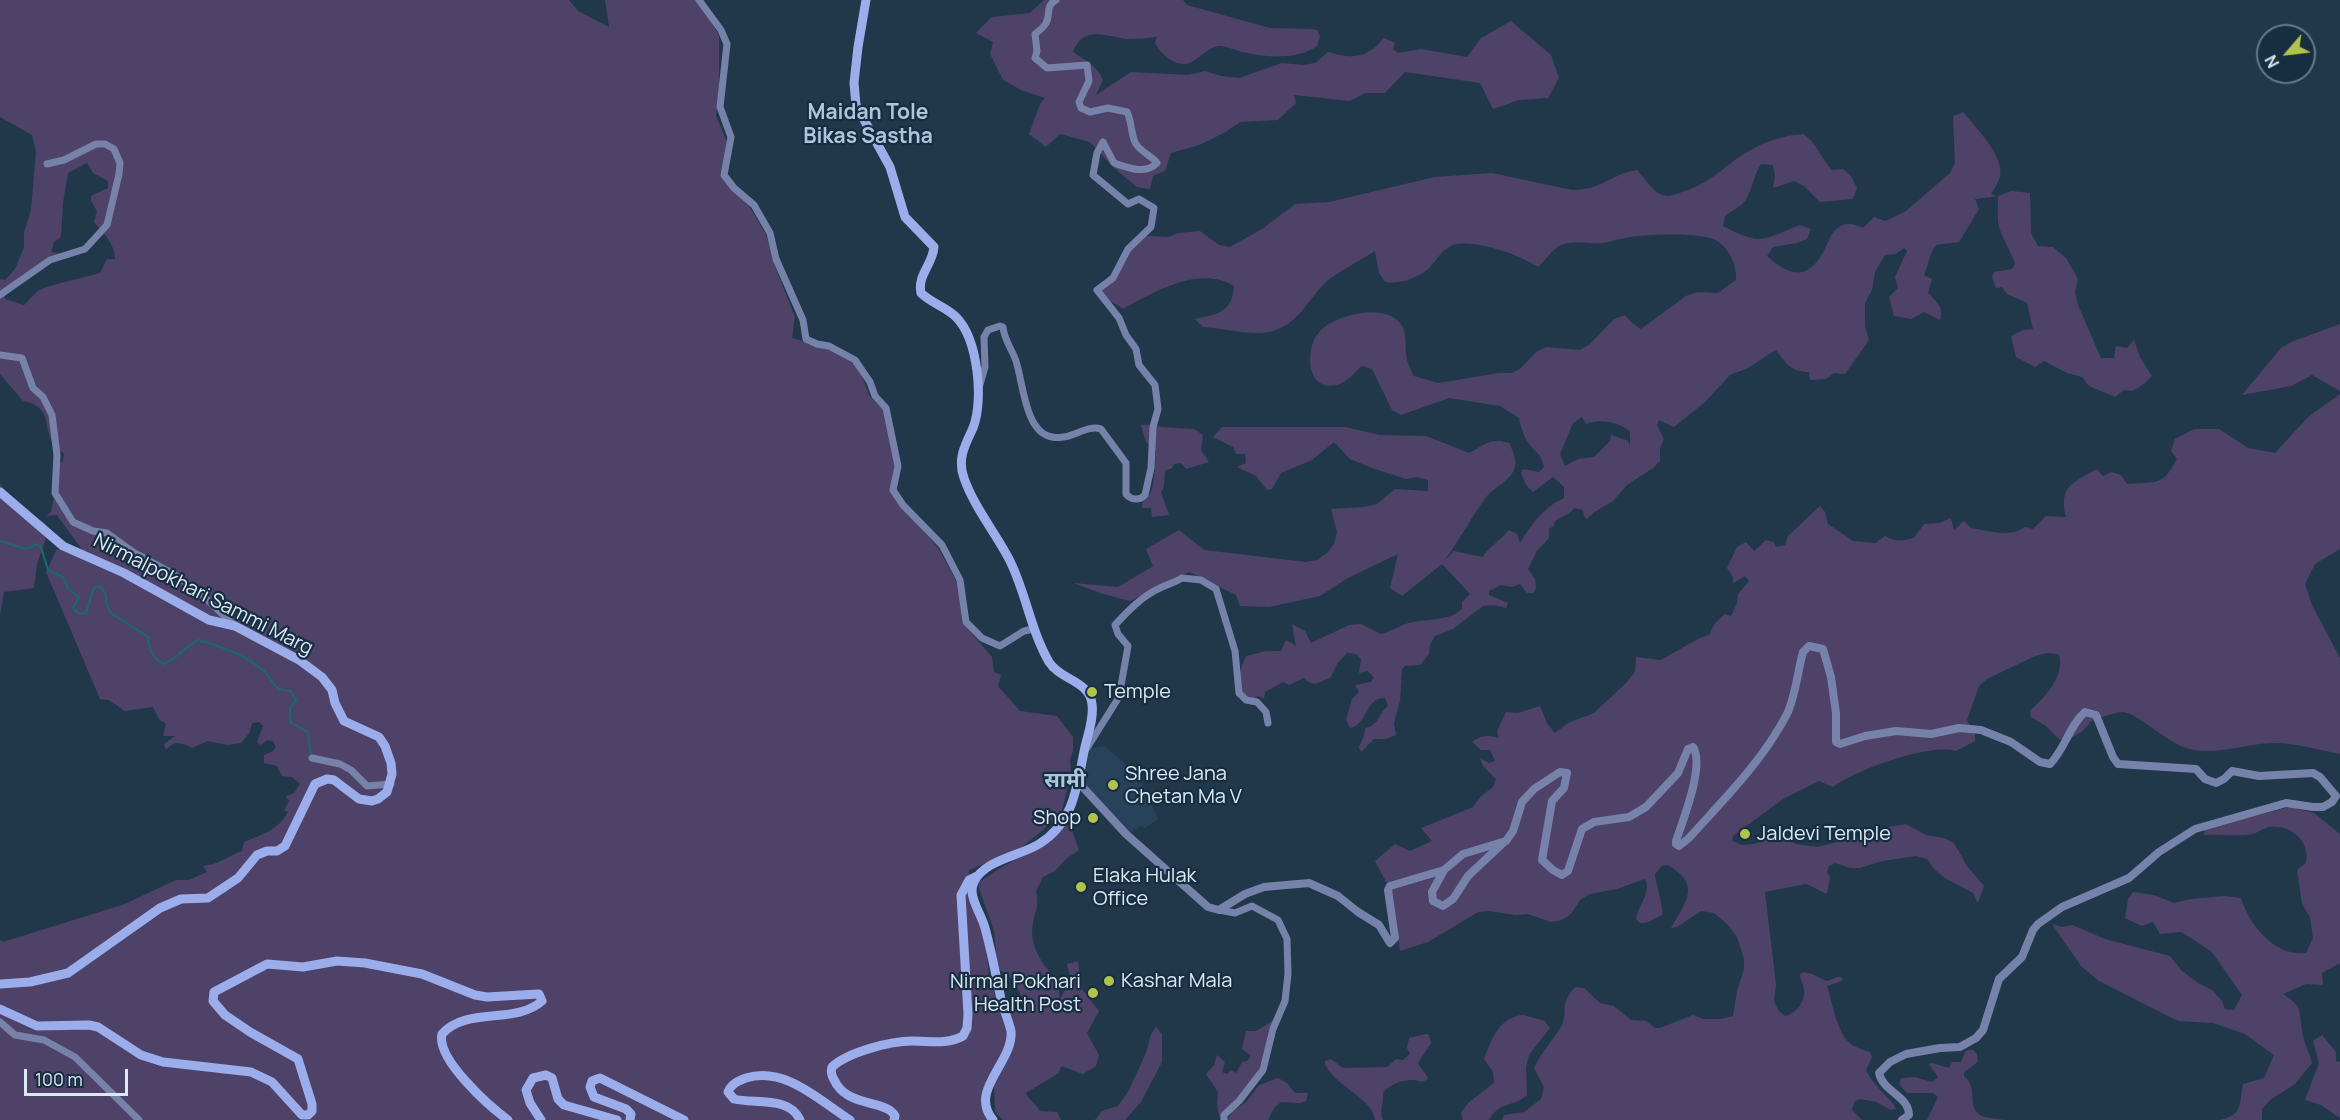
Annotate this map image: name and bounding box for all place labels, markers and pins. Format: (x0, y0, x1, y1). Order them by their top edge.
place label: Temple (1104, 680, 1171, 704)
marker: Temple (1085, 685, 1099, 699)
place label: Shree Jana Chetan Ma V (1125, 762, 1242, 809)
marker: Shree Jana Chetan Ma V (1106, 778, 1120, 792)
place label: Shop (1033, 806, 1081, 830)
marker: Shop (1086, 811, 1100, 825)
place label: Jaldevi Temple (1757, 822, 1891, 846)
marker: Jaldevi Temple (1738, 827, 1752, 841)
place label: Elaka Hulak Office (1093, 864, 1196, 911)
marker: Elaka Hulak Office (1074, 880, 1088, 894)
place label: Kashar Mala (1121, 969, 1232, 993)
place label: Nirmal Pokhari Health Post (950, 970, 1081, 1017)
marker: Kashar Mala (1102, 974, 1116, 988)
marker: Nirmal Pokhari Health Post (1086, 986, 1100, 1000)

